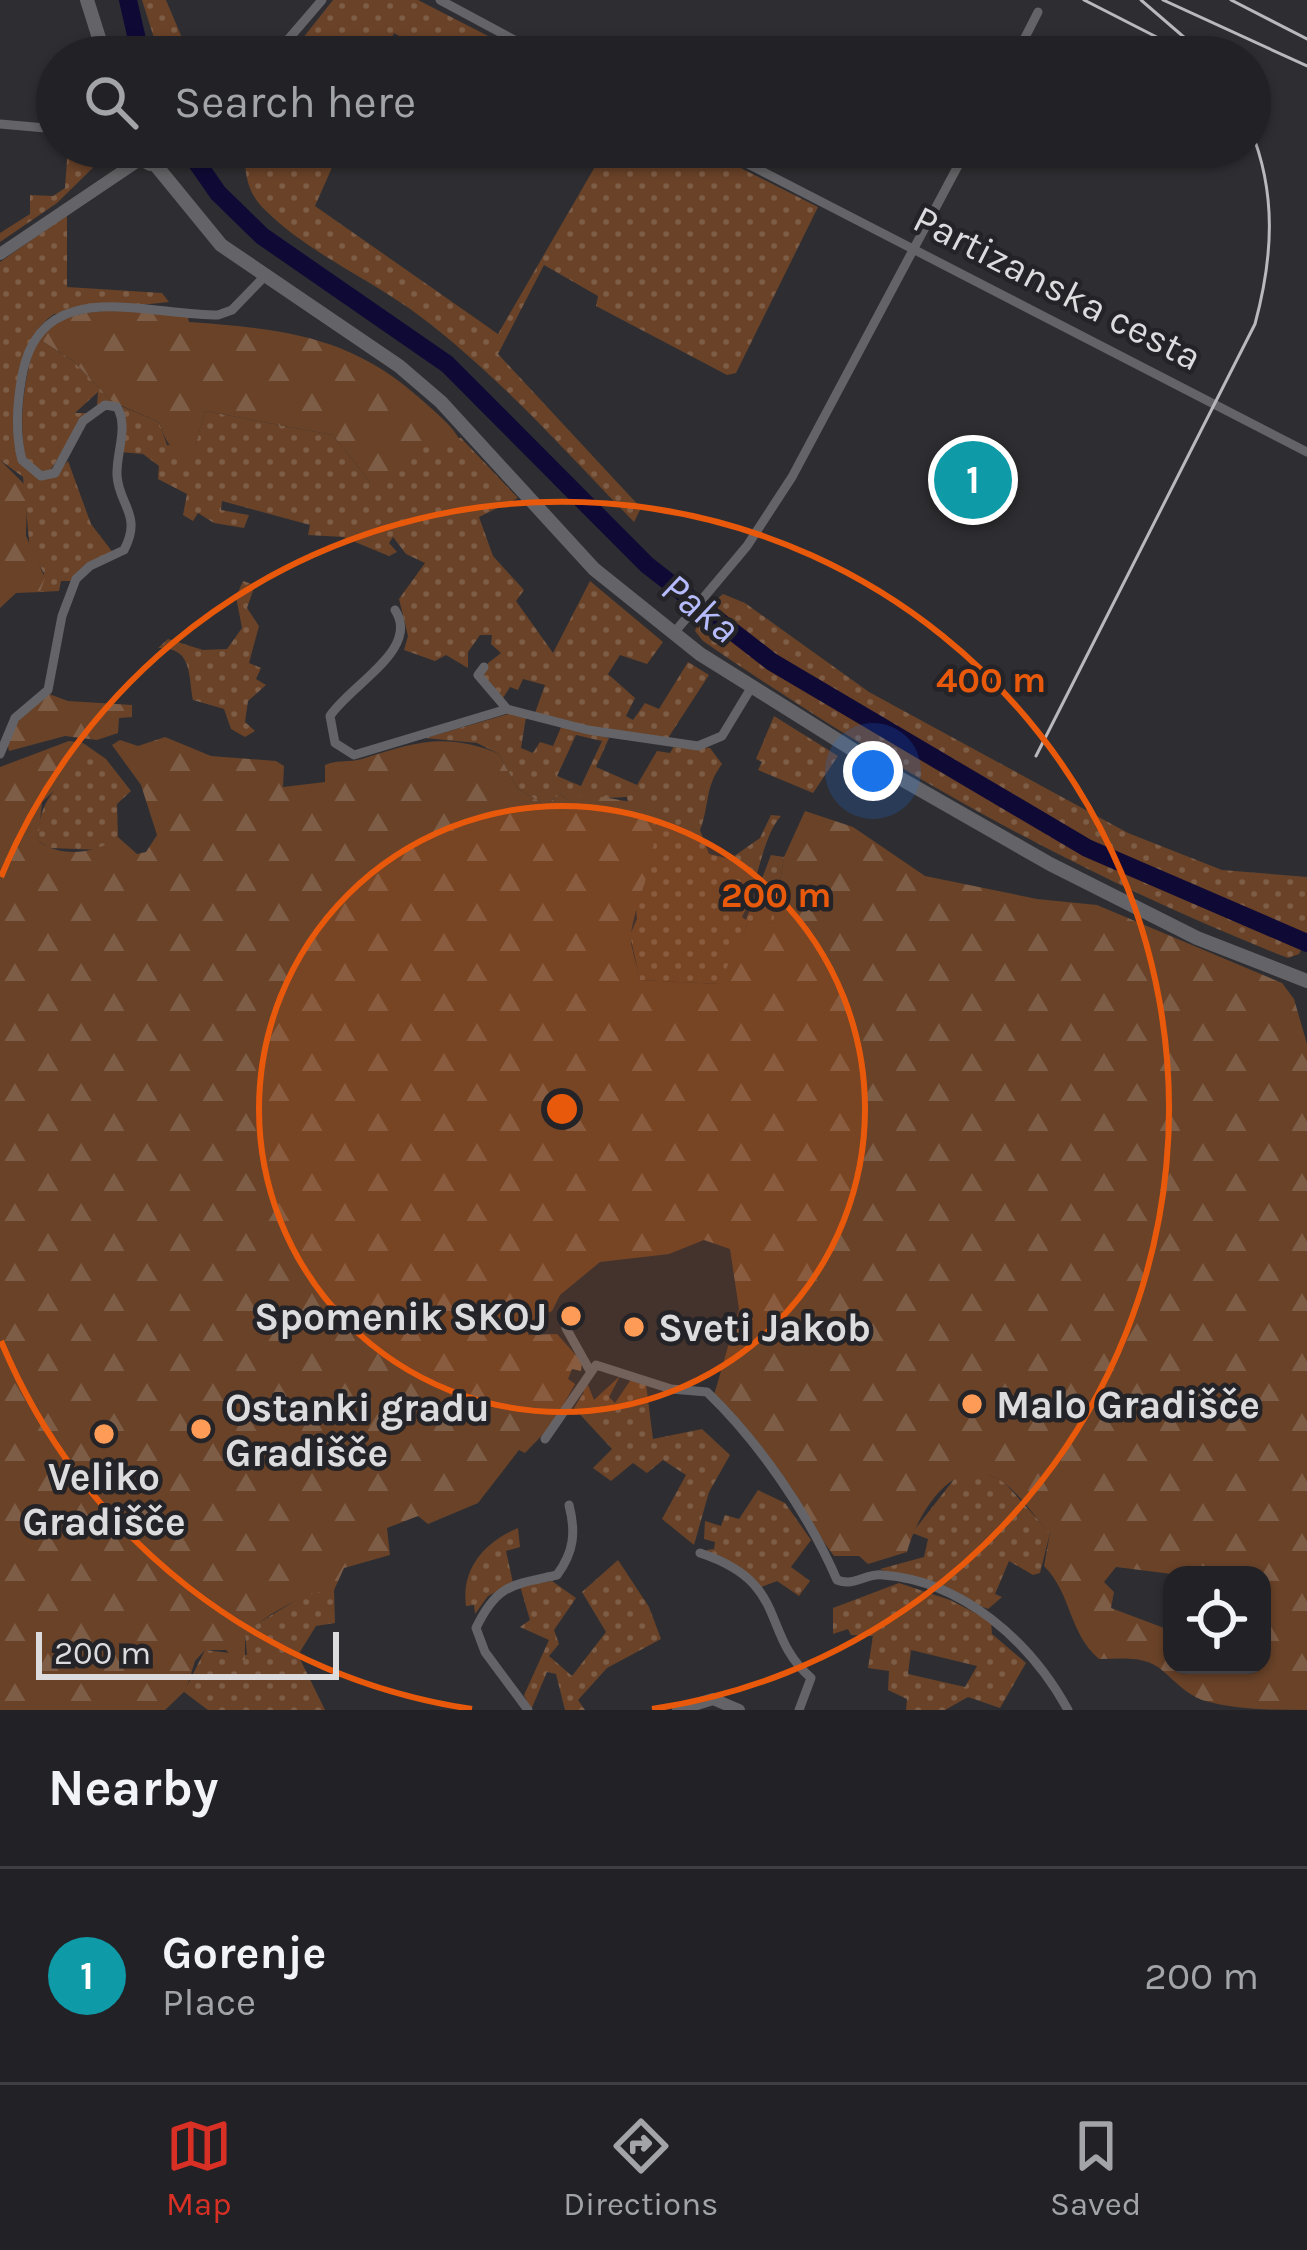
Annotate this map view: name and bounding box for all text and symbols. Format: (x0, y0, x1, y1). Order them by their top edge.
search box (36, 36, 1271, 168)
icon: search (78, 69, 144, 135)
text: Search here (174, 76, 416, 128)
street label: Partizanska cesta (906, 195, 1209, 380)
pin: 1 (934, 435, 1012, 525)
water label: Paka (652, 562, 749, 654)
text: 400 m (936, 659, 1046, 701)
your location (843, 741, 903, 801)
text: 200 m (721, 874, 831, 916)
centre of rings (541, 1088, 583, 1130)
place label: Spomenik SKOJ (254, 1294, 547, 1340)
marker: Spomenik SKOJ (558, 1303, 584, 1329)
place label: Sveti Jakob (658, 1305, 871, 1351)
marker: Sveti Jakob (621, 1314, 647, 1340)
place label: Malo Gradišče (996, 1382, 1260, 1428)
place label: Ostanki gradu Gradišče (225, 1385, 490, 1476)
marker: Malo Gradišče (959, 1391, 985, 1417)
marker: Ostanki gradu Gradišče (188, 1416, 214, 1442)
marker: Veliko Gradišče (91, 1421, 117, 1447)
place label: Veliko Gradišče (22, 1454, 186, 1545)
map controls (1163, 1566, 1271, 1674)
button: locate (1163, 1566, 1271, 1674)
scale bar (36, 1626, 339, 1679)
text: 200 m (54, 1634, 151, 1672)
text: Nearby (48, 1758, 218, 1818)
text: Gorenje (162, 1927, 326, 1979)
text: 1 (80, 1953, 94, 1999)
text: 200 m (1144, 1953, 1259, 1999)
text: Place (162, 1979, 256, 2025)
tab: Map (166, 2113, 232, 2223)
tab: Directions (563, 2113, 718, 2223)
tab: Saved (1050, 2113, 1141, 2223)

